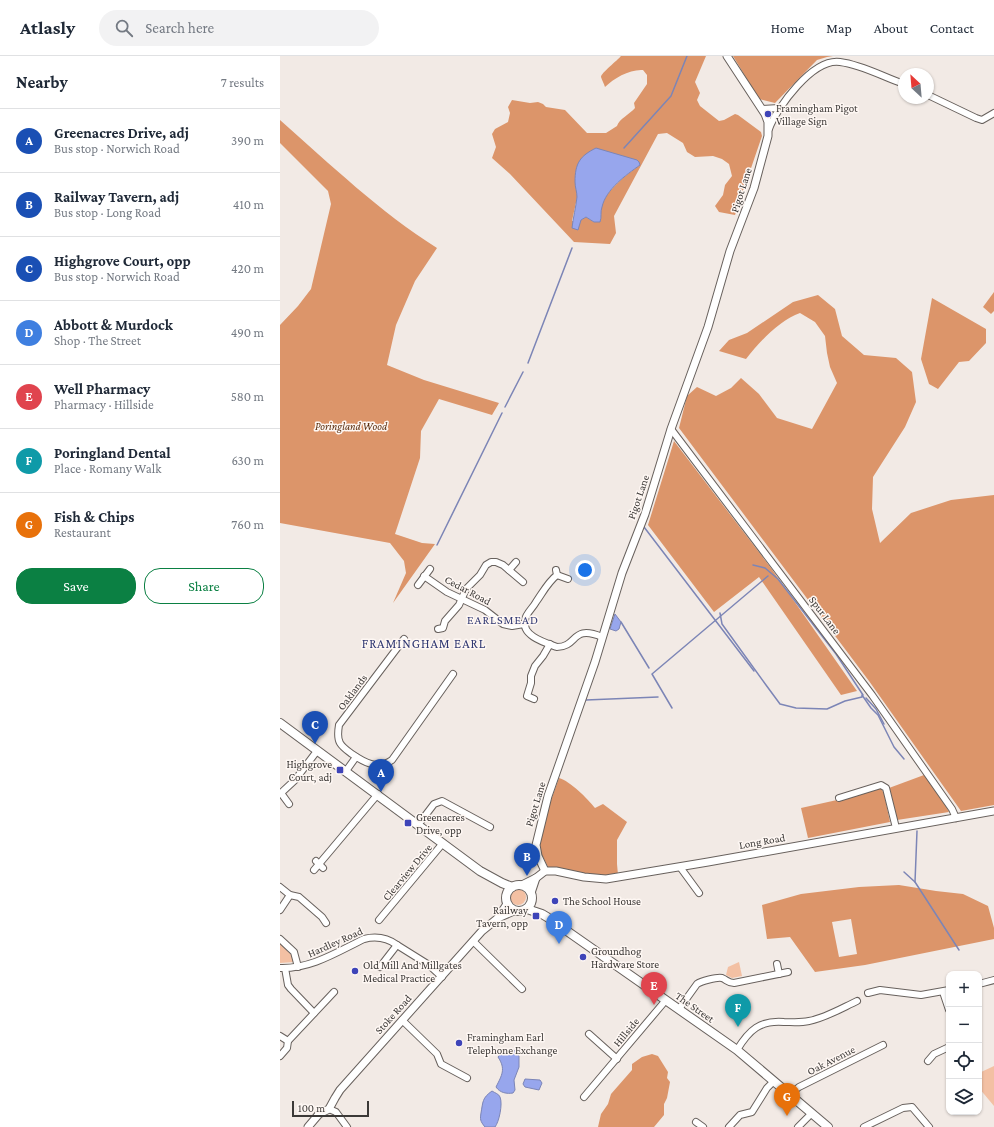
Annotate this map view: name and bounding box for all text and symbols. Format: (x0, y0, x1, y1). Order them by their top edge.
search box (99, 10, 379, 46)
text: Atlasly (20, 17, 75, 38)
icon: search (113, 17, 135, 39)
text: Search here (145, 20, 214, 36)
text: Home (771, 20, 804, 36)
text: Map (826, 20, 852, 36)
text: About (874, 20, 908, 36)
text: Contact (930, 20, 974, 36)
north arrow (898, 68, 934, 104)
text: Nearby (16, 73, 68, 92)
text: 7 results (221, 75, 264, 90)
place label: Framingham Pigot Village Sign (776, 102, 858, 128)
marker: Framingham Pigot Village Sign (763, 109, 773, 119)
text: Greenacres Drive, adj (54, 125, 189, 141)
text: A (25, 133, 33, 148)
text: 390 m (231, 133, 264, 148)
text: Bus stop · Norwich Road (54, 141, 180, 156)
street label: Pigot Lane (728, 166, 755, 214)
text: Railway Tavern, adj (54, 189, 179, 205)
text: B (25, 197, 33, 212)
text: 410 m (233, 197, 264, 212)
text: Bus stop · Long Road (54, 205, 161, 220)
text: Highgrove Court, opp (54, 253, 191, 269)
text: C (25, 261, 33, 276)
text: 420 m (231, 261, 264, 276)
text: Bus stop · Norwich Road (54, 269, 180, 284)
text: Abbott & Murdock (54, 317, 173, 333)
text: D (25, 325, 33, 340)
text: 490 m (231, 325, 264, 340)
text: Shop · The Street (54, 333, 141, 348)
text: Well Pharmacy (54, 381, 150, 397)
text: E (25, 389, 33, 404)
text: 580 m (231, 389, 264, 404)
text: Pharmacy · Hillside (54, 397, 154, 412)
park label: Poringland Wood (315, 420, 388, 433)
text: Poringland Dental (54, 445, 171, 461)
text: F (26, 453, 32, 468)
text: 630 m (231, 453, 264, 468)
text: Place · Romany Walk (54, 461, 161, 476)
street label: Pigot Lane (625, 473, 652, 521)
text: Fish & Chips (54, 509, 134, 525)
text: G (25, 517, 33, 532)
text: 760 m (231, 517, 264, 532)
text: Restaurant (54, 525, 111, 540)
your location (575, 560, 595, 580)
button: Save (16, 568, 136, 604)
button: Share (144, 568, 264, 604)
street label: Cedar Road (443, 573, 493, 607)
street label: Spur Lane (806, 594, 843, 637)
district label: EARLSMEAD (467, 613, 539, 627)
district label: FRAMINGHAM EARL (362, 636, 486, 651)
street label: Oaklands (335, 672, 369, 712)
pin: C (302, 711, 328, 744)
place label: Highgrove Court, adj (286, 758, 332, 784)
pin: A (368, 759, 394, 792)
marker: Highgrove Court, adj (335, 765, 345, 775)
street label: Pigot Lane (523, 780, 548, 828)
place label: Greenacres Drive, opp (416, 811, 465, 837)
marker: Greenacres Drive, opp (403, 818, 413, 828)
street label: Long Road (738, 831, 786, 852)
street label: Clearview Drive (380, 841, 434, 903)
pin: B (514, 843, 540, 876)
place label: The School House (563, 895, 641, 907)
marker: The School House (550, 896, 560, 906)
place label: Railway Tavern, opp (476, 904, 529, 930)
marker: Railway Tavern, opp (531, 911, 541, 921)
pin: D (546, 911, 572, 944)
street label: Hardley Road (306, 924, 365, 960)
place label: Groundhog Hardware Store (591, 945, 659, 970)
marker: Groundhog Hardware Store (578, 952, 588, 962)
place label: Old Mill And Millgates Medical Practice (363, 959, 462, 984)
marker: Old Mill And Millgates Medical Practice (350, 966, 360, 976)
map controls (946, 971, 982, 1115)
button: + (946, 971, 982, 1007)
pin: E (641, 972, 667, 1005)
street label: The Street (673, 989, 717, 1025)
street label: Stoke Road (372, 992, 414, 1036)
pin: F (725, 994, 751, 1027)
button: − (946, 1007, 982, 1043)
street label: Hillside (611, 1015, 642, 1049)
place label: Framingham Earl Telephone Exchange (467, 1031, 558, 1057)
marker: Framingham Earl Telephone Exchange (454, 1038, 464, 1048)
street label: Oak Avenue (805, 1043, 857, 1077)
button: locate (946, 1043, 982, 1079)
button: layers (946, 1079, 982, 1115)
pin: G (774, 1083, 800, 1116)
scale bar (292, 1099, 369, 1118)
text: 100 m (298, 1102, 325, 1114)

